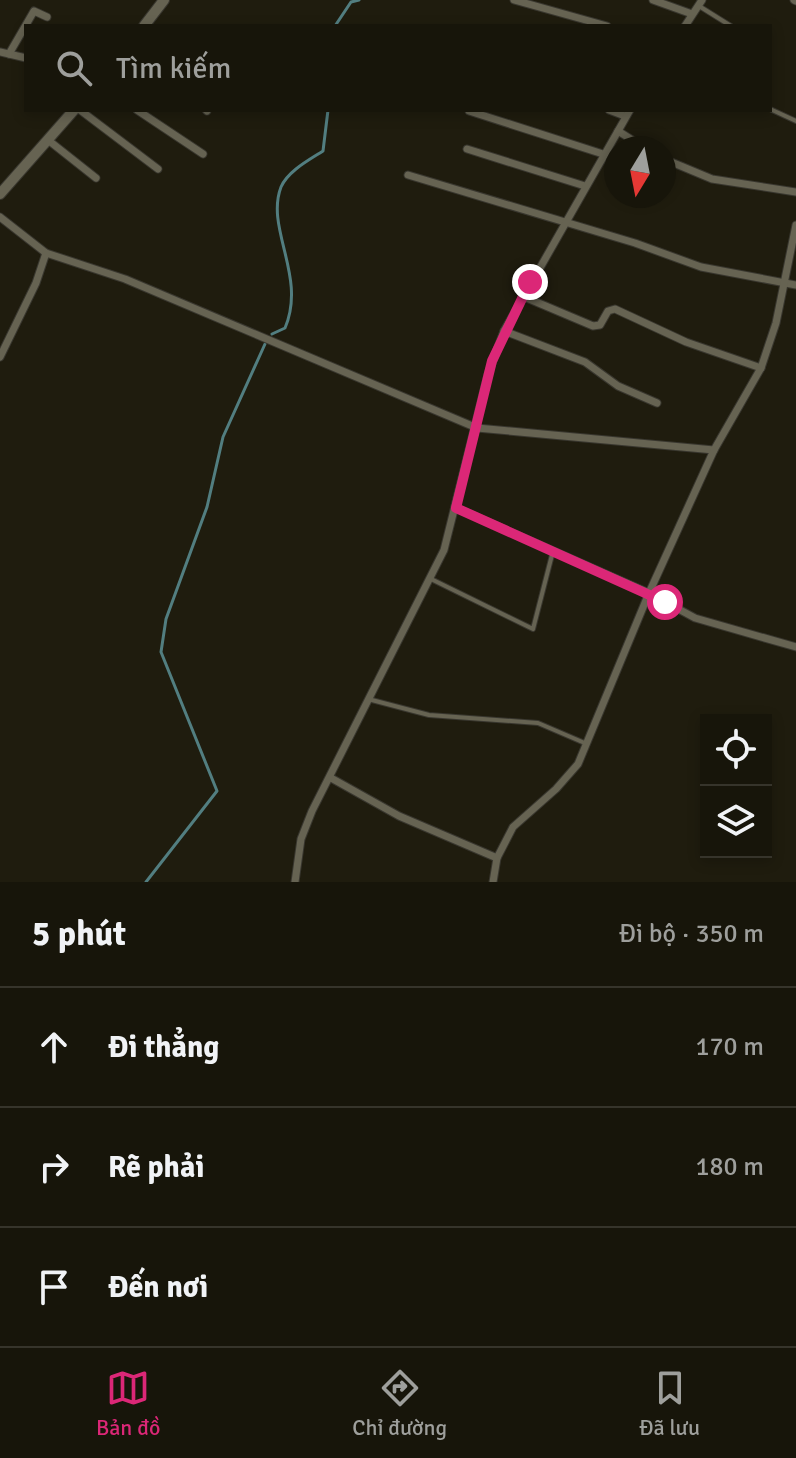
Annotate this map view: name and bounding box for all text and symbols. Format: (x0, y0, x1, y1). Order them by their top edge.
search box (24, 24, 772, 112)
icon: search (52, 46, 96, 90)
text: Tìm kiếm (116, 50, 231, 87)
north arrow (604, 136, 676, 208)
route end (512, 264, 548, 300)
route start (647, 584, 683, 620)
map controls (700, 714, 772, 858)
button: locate (700, 714, 772, 786)
button: layers (700, 786, 772, 858)
text: 5 phút (32, 913, 126, 955)
text: Đi bộ · 350 m (619, 918, 764, 950)
icon: ahead (32, 1025, 76, 1069)
text: Đi thẳng (108, 1029, 219, 1066)
text: 170 m (695, 1031, 764, 1063)
icon: right (32, 1145, 76, 1189)
text: Rẽ phải (108, 1149, 204, 1186)
text: 180 m (695, 1151, 764, 1183)
icon: arrive (32, 1265, 76, 1309)
text: Đến nơi (108, 1269, 208, 1306)
tab: Bản đồ (96, 1366, 160, 1441)
tab: Chỉ đường (352, 1366, 447, 1441)
tab: Đã lưu (639, 1366, 700, 1441)

